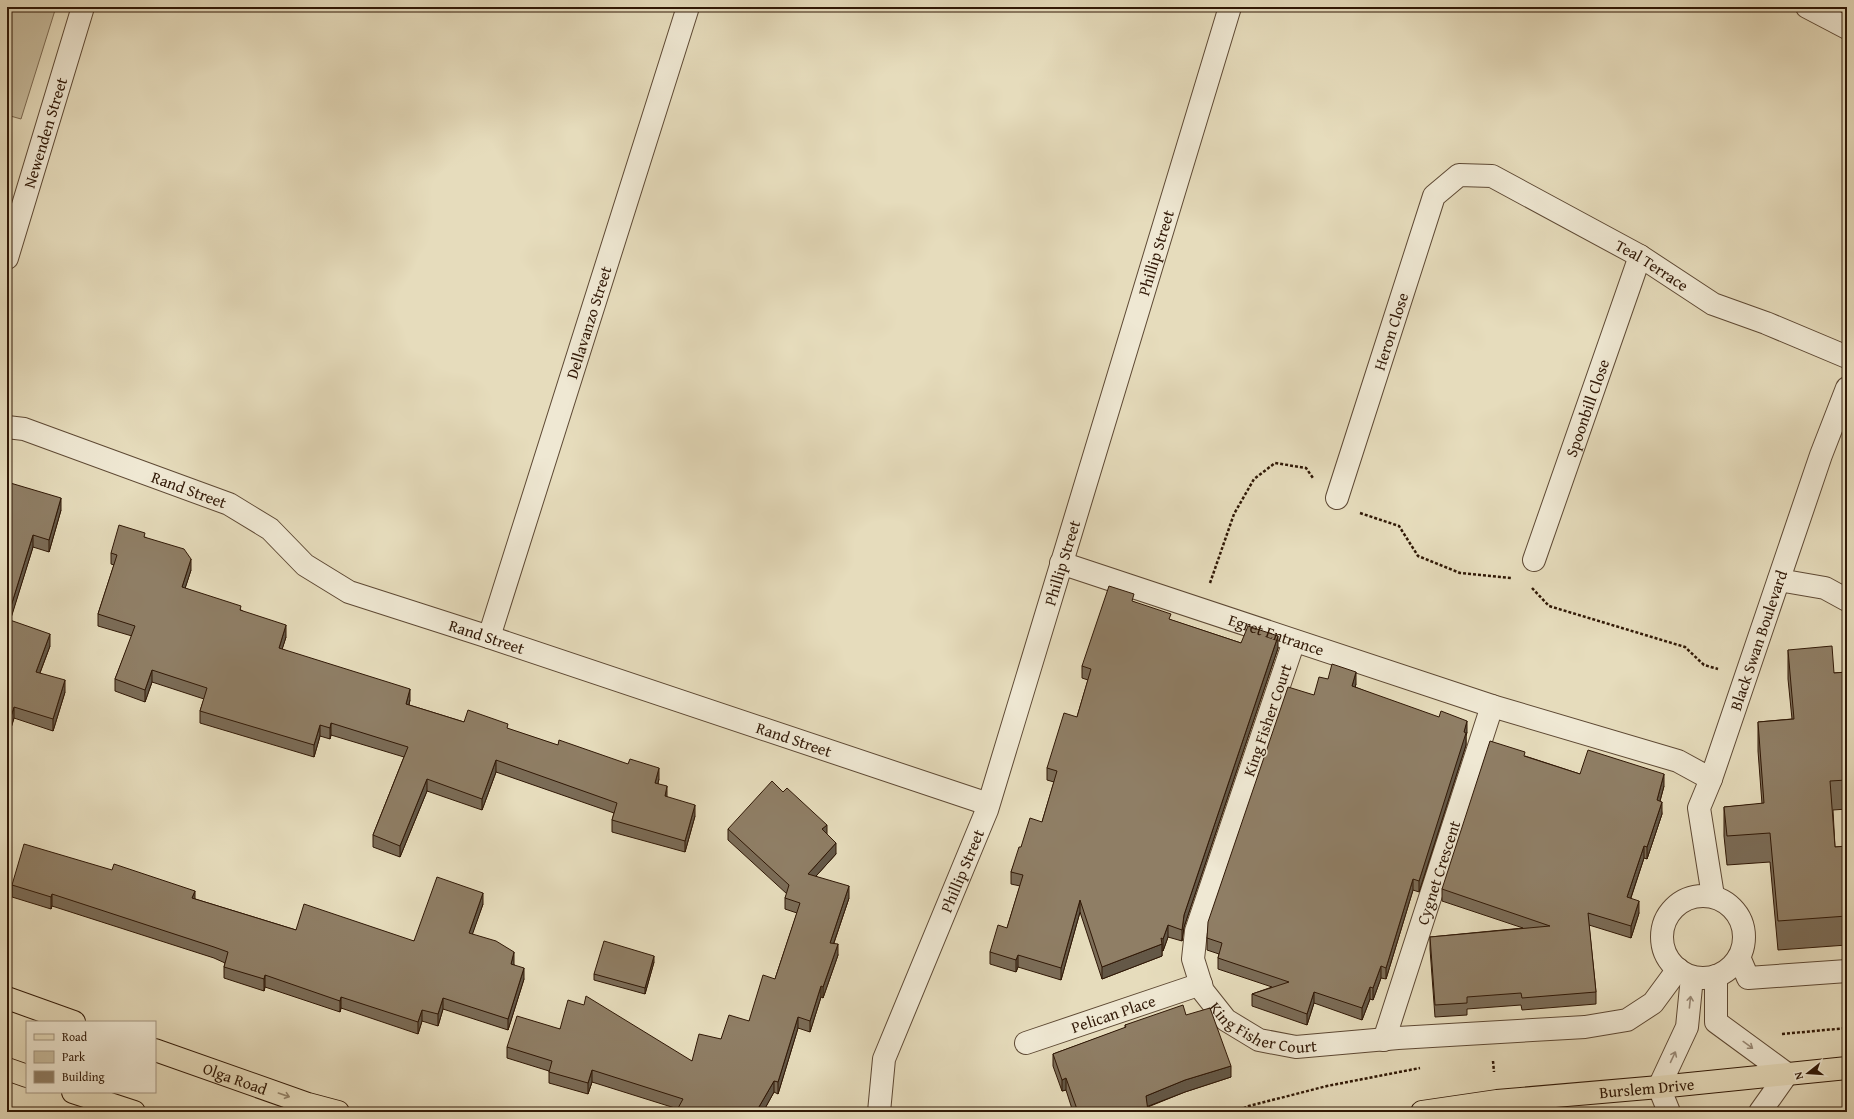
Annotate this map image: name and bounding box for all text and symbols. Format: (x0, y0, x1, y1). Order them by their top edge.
street label: Newenden Street (17, 74, 73, 191)
street label: Phillip Street (1131, 207, 1180, 298)
street label: Teal Terrace (1611, 233, 1694, 297)
street label: Dellavanzo Street (559, 263, 618, 382)
street label: Heron Close (1367, 289, 1414, 373)
street label: Spoonbill Close (1559, 356, 1615, 460)
street label: Rand Street (148, 465, 230, 514)
street label: Phillip Street (1038, 517, 1086, 608)
street label: Black Swan Boulevard (1723, 566, 1793, 714)
street label: Egret Entrance (1225, 607, 1327, 662)
street label: Rand Street (446, 613, 528, 660)
street label: King Fisher Court (1237, 660, 1298, 779)
street label: Rand Street (753, 715, 835, 763)
street label: Cygnet Crescent (1410, 817, 1466, 928)
street label: Phillip Street (934, 825, 990, 916)
street label: Pelican Place (1068, 988, 1159, 1039)
street label: King Fisher Court (1204, 996, 1318, 1059)
one-way arrow (1686, 996, 1693, 1009)
legend (26, 1021, 156, 1093)
text: Road (62, 1028, 88, 1045)
one-way arrow (1742, 1041, 1753, 1049)
text: Park (62, 1048, 86, 1065)
one-way arrow (1670, 1051, 1677, 1063)
north arrow (1788, 1053, 1828, 1093)
street label: Olga Road (200, 1056, 271, 1101)
text: Building (62, 1068, 105, 1085)
text: N (1790, 1069, 1807, 1082)
street label: Burslem Drive (1598, 1072, 1695, 1104)
one-way arrow (278, 1092, 290, 1100)

